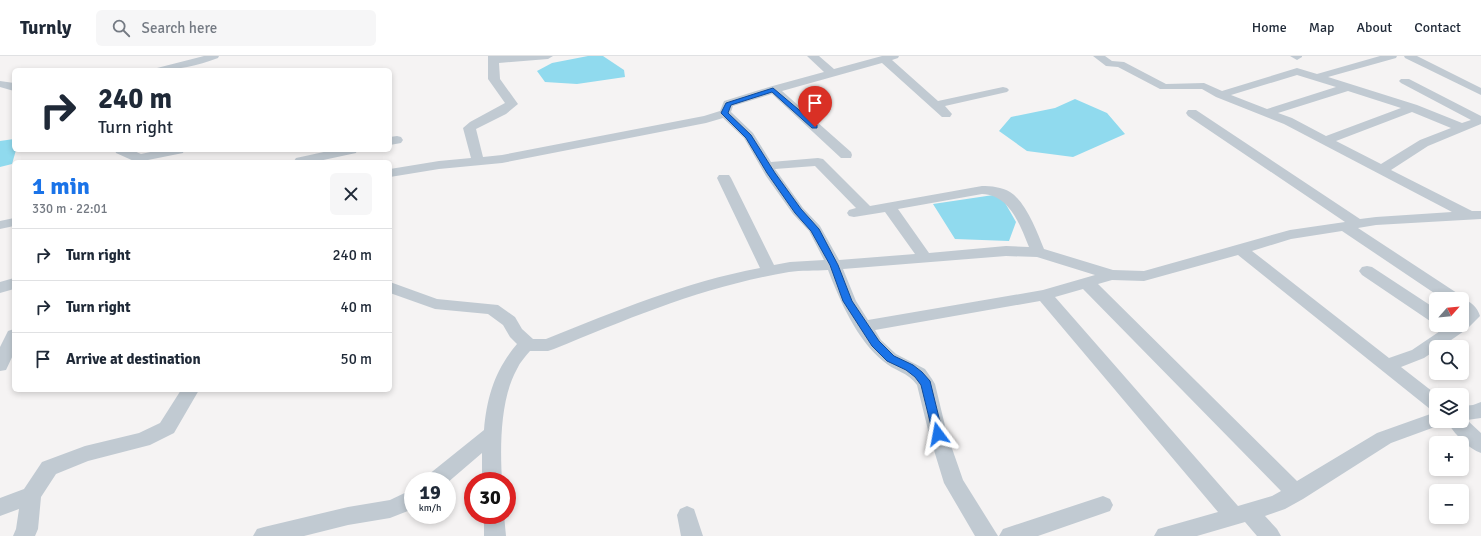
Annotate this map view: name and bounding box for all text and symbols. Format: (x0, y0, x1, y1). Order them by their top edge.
search box (96, 10, 376, 46)
text: Turnly (20, 16, 72, 40)
icon: search (110, 17, 132, 39)
text: Search here (142, 19, 217, 37)
text: Home (1252, 19, 1287, 36)
text: Map (1309, 19, 1334, 36)
text: About (1356, 19, 1392, 36)
text: Contact (1414, 19, 1461, 36)
text: 240 m (98, 82, 172, 116)
icon: right (32, 84, 84, 136)
pin (798, 86, 832, 127)
icon: arrive (804, 92, 826, 114)
text: Turn right (98, 116, 173, 138)
text: 1 min (32, 171, 90, 201)
button: close (330, 173, 372, 215)
text: 330 m · 22:01 (32, 201, 108, 217)
icon: right (32, 244, 54, 266)
text: Turn right (66, 246, 131, 264)
text: 240 m (332, 246, 372, 264)
north arrow (1429, 292, 1469, 332)
map controls (1429, 292, 1469, 524)
icon: right (32, 296, 54, 318)
text: Turn right (66, 298, 131, 316)
text: 40 m (341, 298, 372, 316)
button: search (1429, 340, 1469, 380)
icon: arrive (32, 348, 54, 370)
text: Arrive at destination (66, 350, 201, 368)
text: 50 m (341, 350, 372, 368)
button: layers (1429, 388, 1469, 428)
position arrow (917, 413, 959, 455)
button: + (1429, 436, 1469, 476)
speed limit sign: 30 (464, 472, 516, 524)
text: 19 (419, 480, 441, 505)
button: − (1429, 484, 1469, 524)
text: km/h (419, 502, 441, 514)

